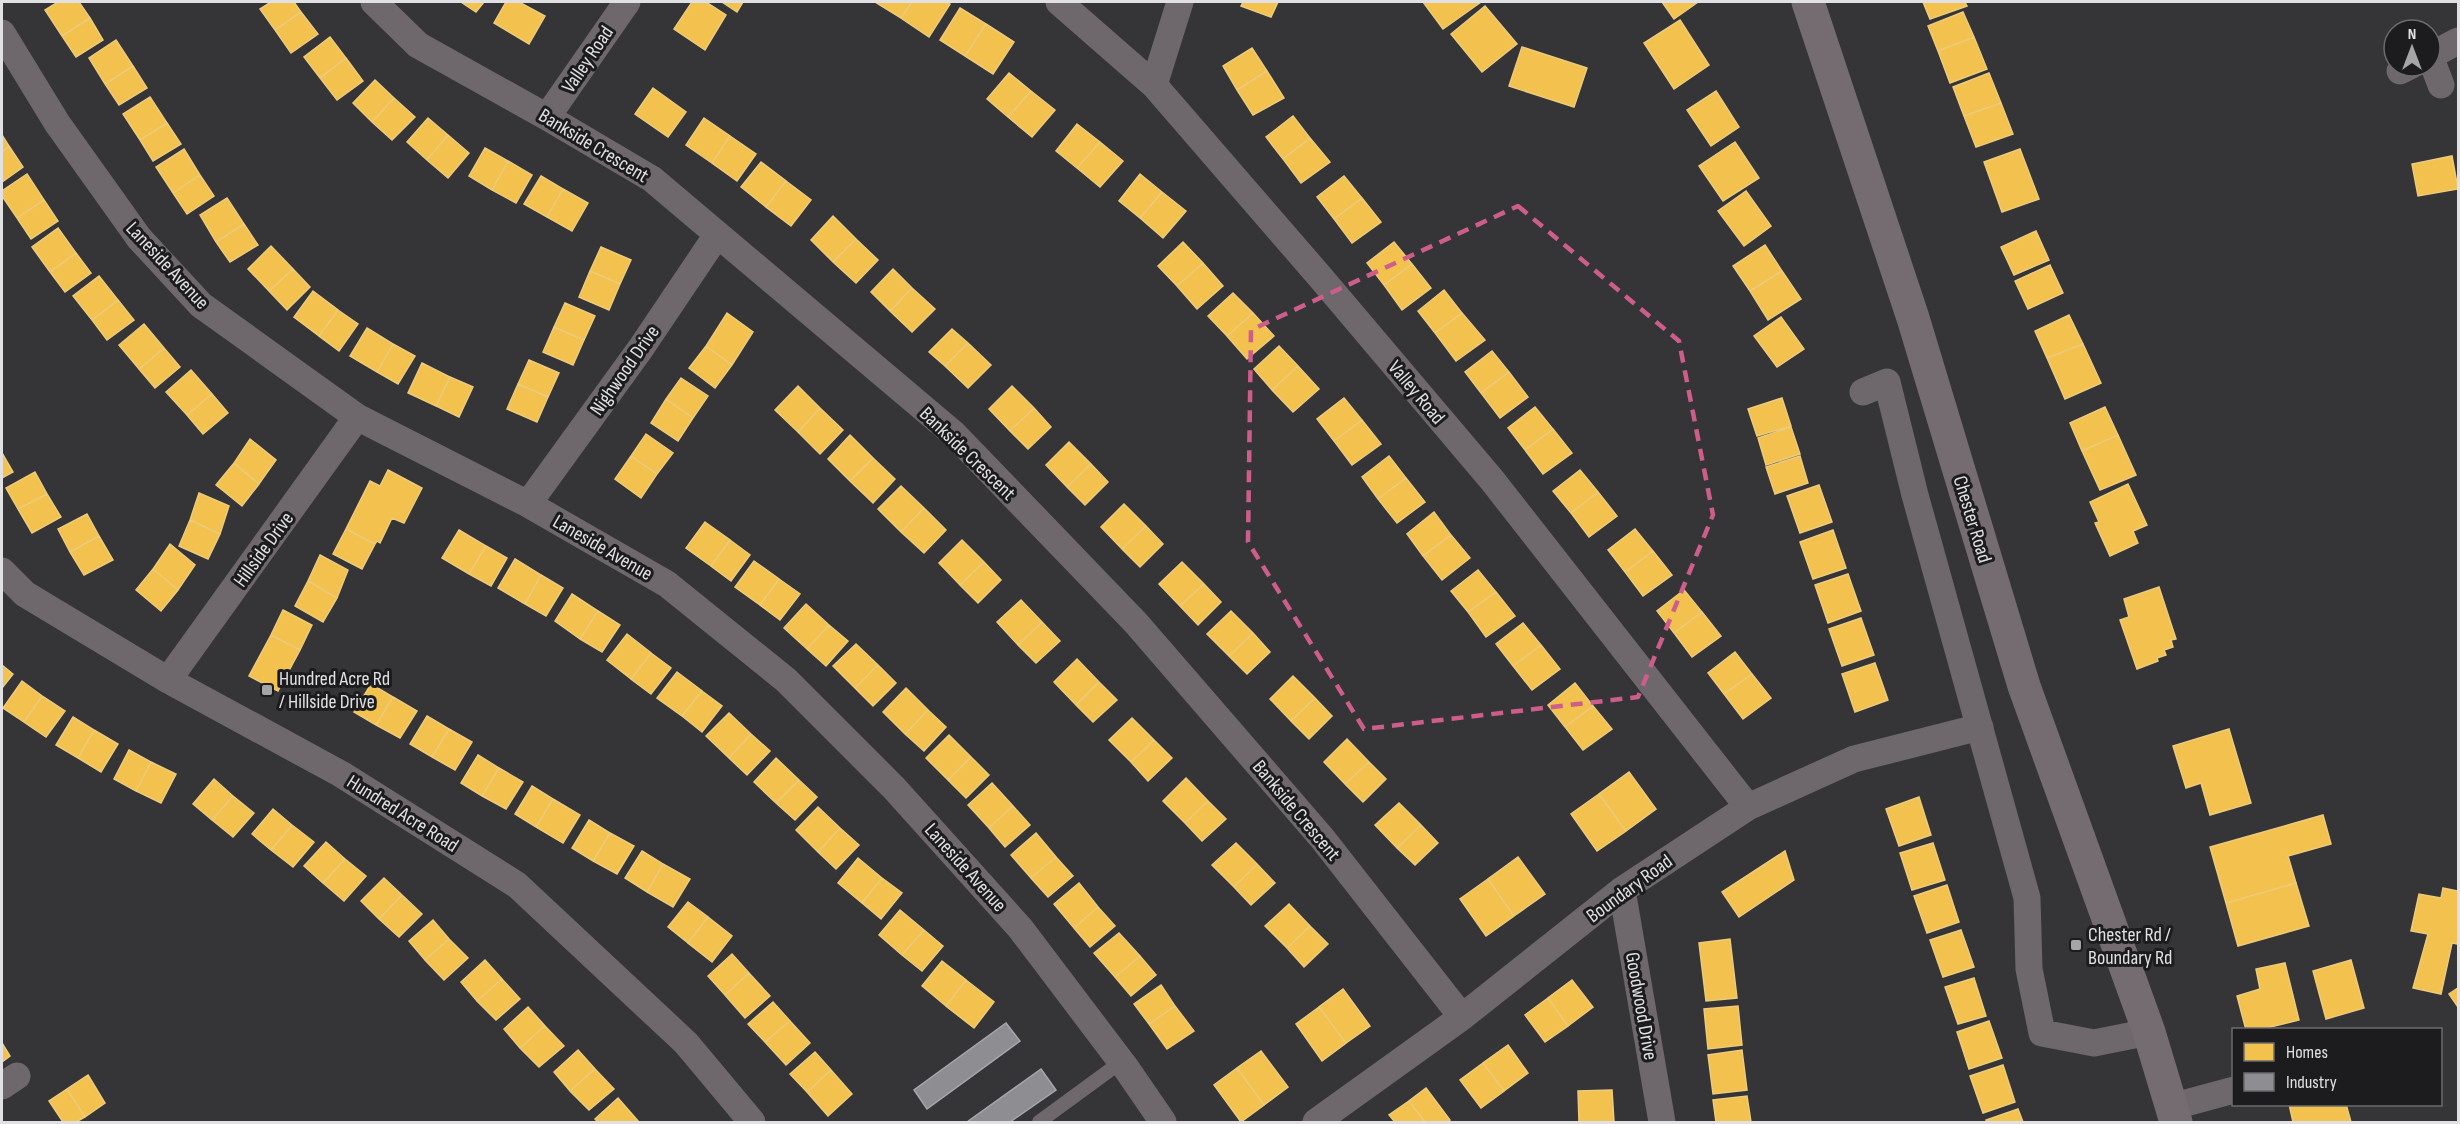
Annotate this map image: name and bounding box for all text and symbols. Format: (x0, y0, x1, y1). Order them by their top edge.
north arrow (2382, 18, 2442, 78)
street label: Valley Road (557, 21, 619, 98)
text: N (2408, 25, 2416, 44)
street label: Bankside Crescent (534, 104, 653, 188)
street label: Laneside Avenue (121, 217, 214, 314)
street label: Nighwood Drive (585, 321, 665, 420)
street label: Valley Road (1383, 356, 1450, 429)
street label: Bankside Crescent (914, 402, 1020, 505)
street label: Chester Road (1947, 473, 1997, 566)
street label: Hillside Drive (229, 507, 299, 592)
street label: Laneside Avenue (548, 510, 657, 586)
place label: Hundred Acre Rd / Hillside Drive (279, 667, 390, 714)
marker: Hundred Acre Rd / Hillside Drive (260, 683, 274, 697)
street label: Bankside Crescent (1247, 755, 1345, 866)
street label: Hundred Acre Road (342, 770, 463, 858)
street label: Laneside Avenue (919, 818, 1011, 917)
street label: Boundary Road (1582, 850, 1677, 928)
place label: Chester Rd / Boundary Rd (2088, 923, 2172, 970)
marker: Chester Rd / Boundary Rd (2069, 938, 2083, 952)
street label: Goodwood Drive (1620, 950, 1662, 1062)
legend (2232, 1028, 2442, 1106)
text: Homes (2286, 1042, 2328, 1063)
text: Industry (2286, 1072, 2337, 1093)

